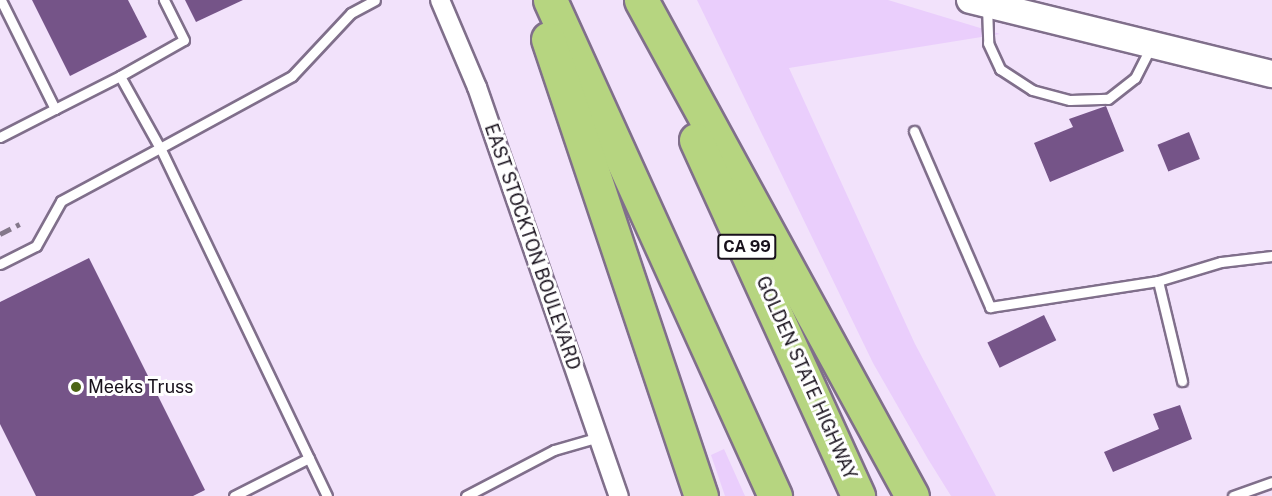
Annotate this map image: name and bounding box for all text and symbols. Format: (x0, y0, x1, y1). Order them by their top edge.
street label: EAST STOCKTON BOULEVARD (480, 121, 584, 373)
road number: CA 99 (717, 234, 777, 260)
street label: GOLDEN STATE HIGHWAY (751, 273, 861, 483)
place label: Meeks Truss (88, 376, 193, 398)
marker: Meeks Truss (69, 380, 83, 394)

